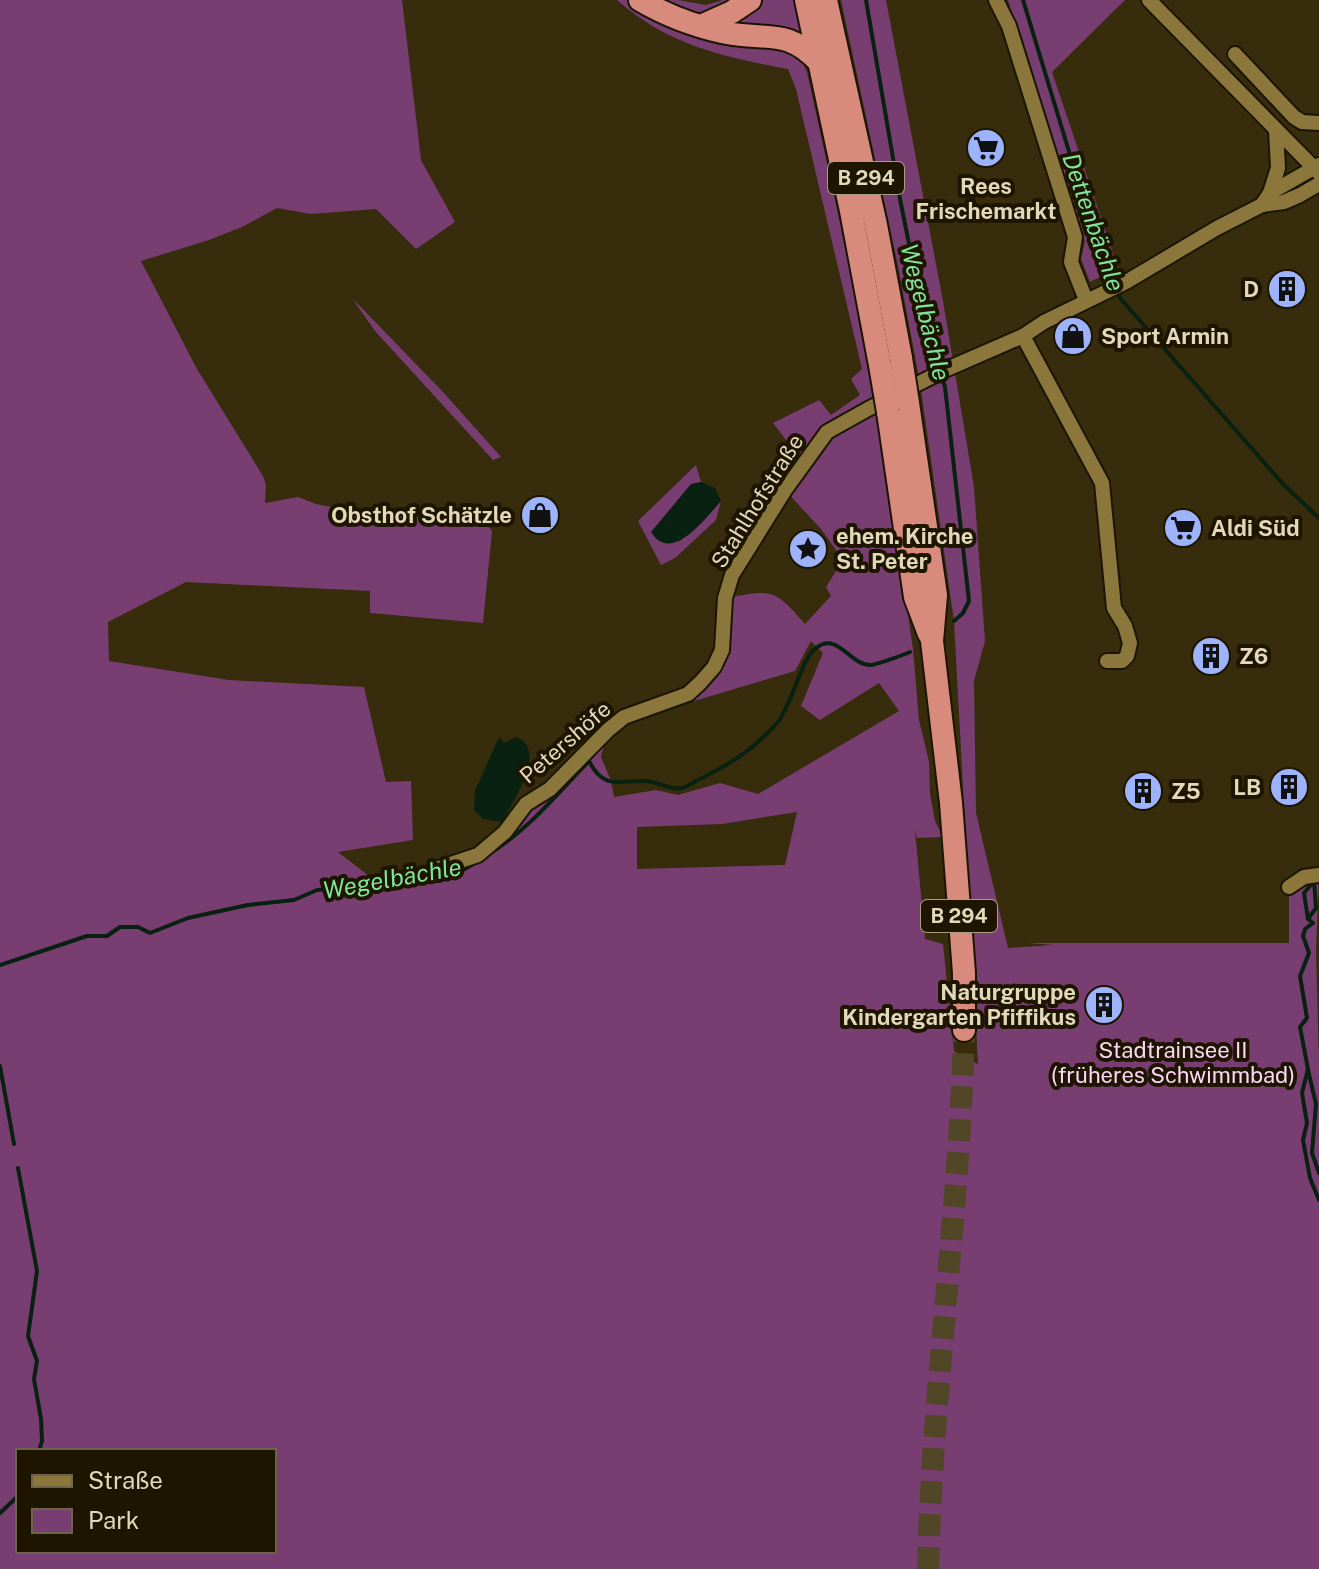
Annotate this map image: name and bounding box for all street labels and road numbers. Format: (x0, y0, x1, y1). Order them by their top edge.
road number: B 294 (828, 162, 904, 194)
street label: Stahlhofstraße (706, 429, 808, 573)
street label: Petershöfe (514, 695, 616, 789)
road number: B 294 (921, 900, 997, 932)

